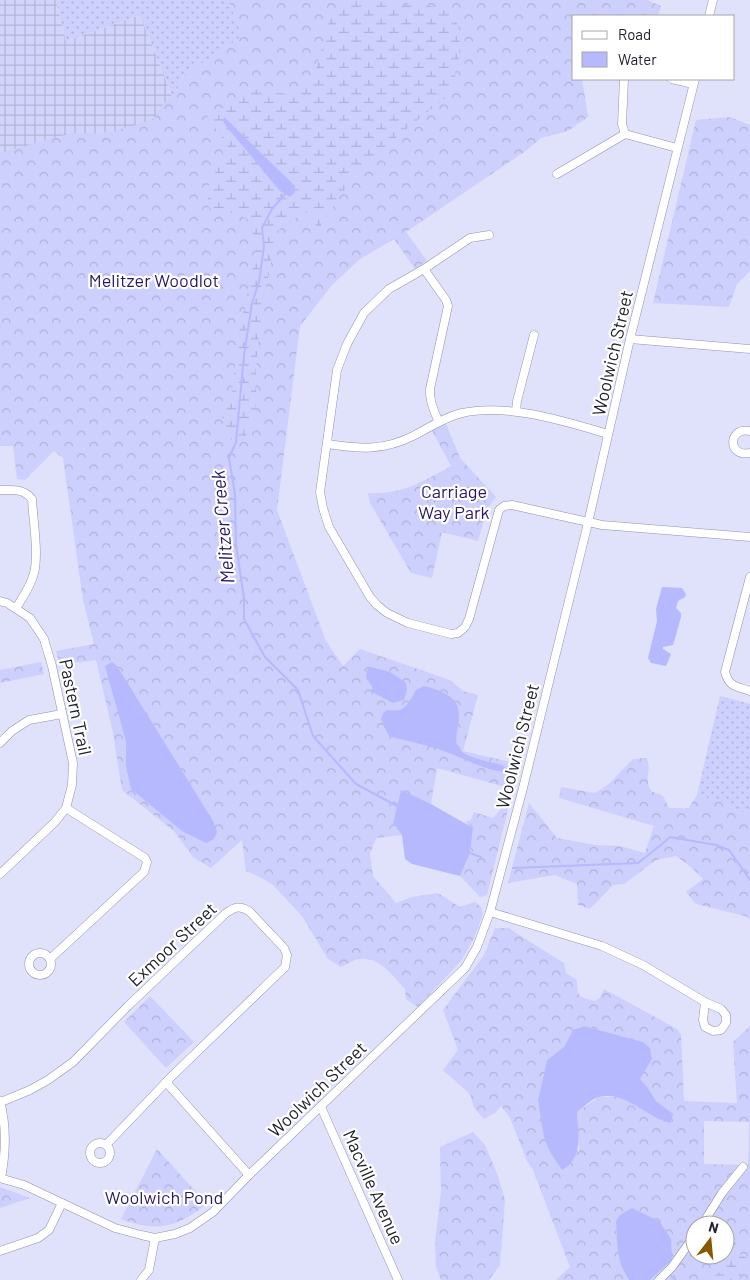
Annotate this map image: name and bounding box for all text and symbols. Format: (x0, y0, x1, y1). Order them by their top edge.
legend (572, 15, 735, 80)
text: Road (618, 25, 651, 43)
text: Water (618, 50, 657, 68)
park label: Melitzer Woodlot (89, 269, 219, 291)
street label: Woolwich Street (587, 288, 637, 418)
water label: Melitzer Creek (206, 469, 238, 585)
park label: Carriage Way Park (418, 480, 490, 523)
street label: Pastern Trail (55, 657, 97, 757)
street label: Woolwich Street (491, 681, 543, 811)
street label: Exmoor Street (123, 897, 221, 991)
street label: Woolwich Street (263, 1037, 371, 1141)
street label: Macville Avenue (339, 1126, 409, 1248)
park label: Woolwich Pond (105, 1186, 223, 1208)
north arrow (685, 1215, 735, 1265)
text: N (707, 1218, 721, 1236)

